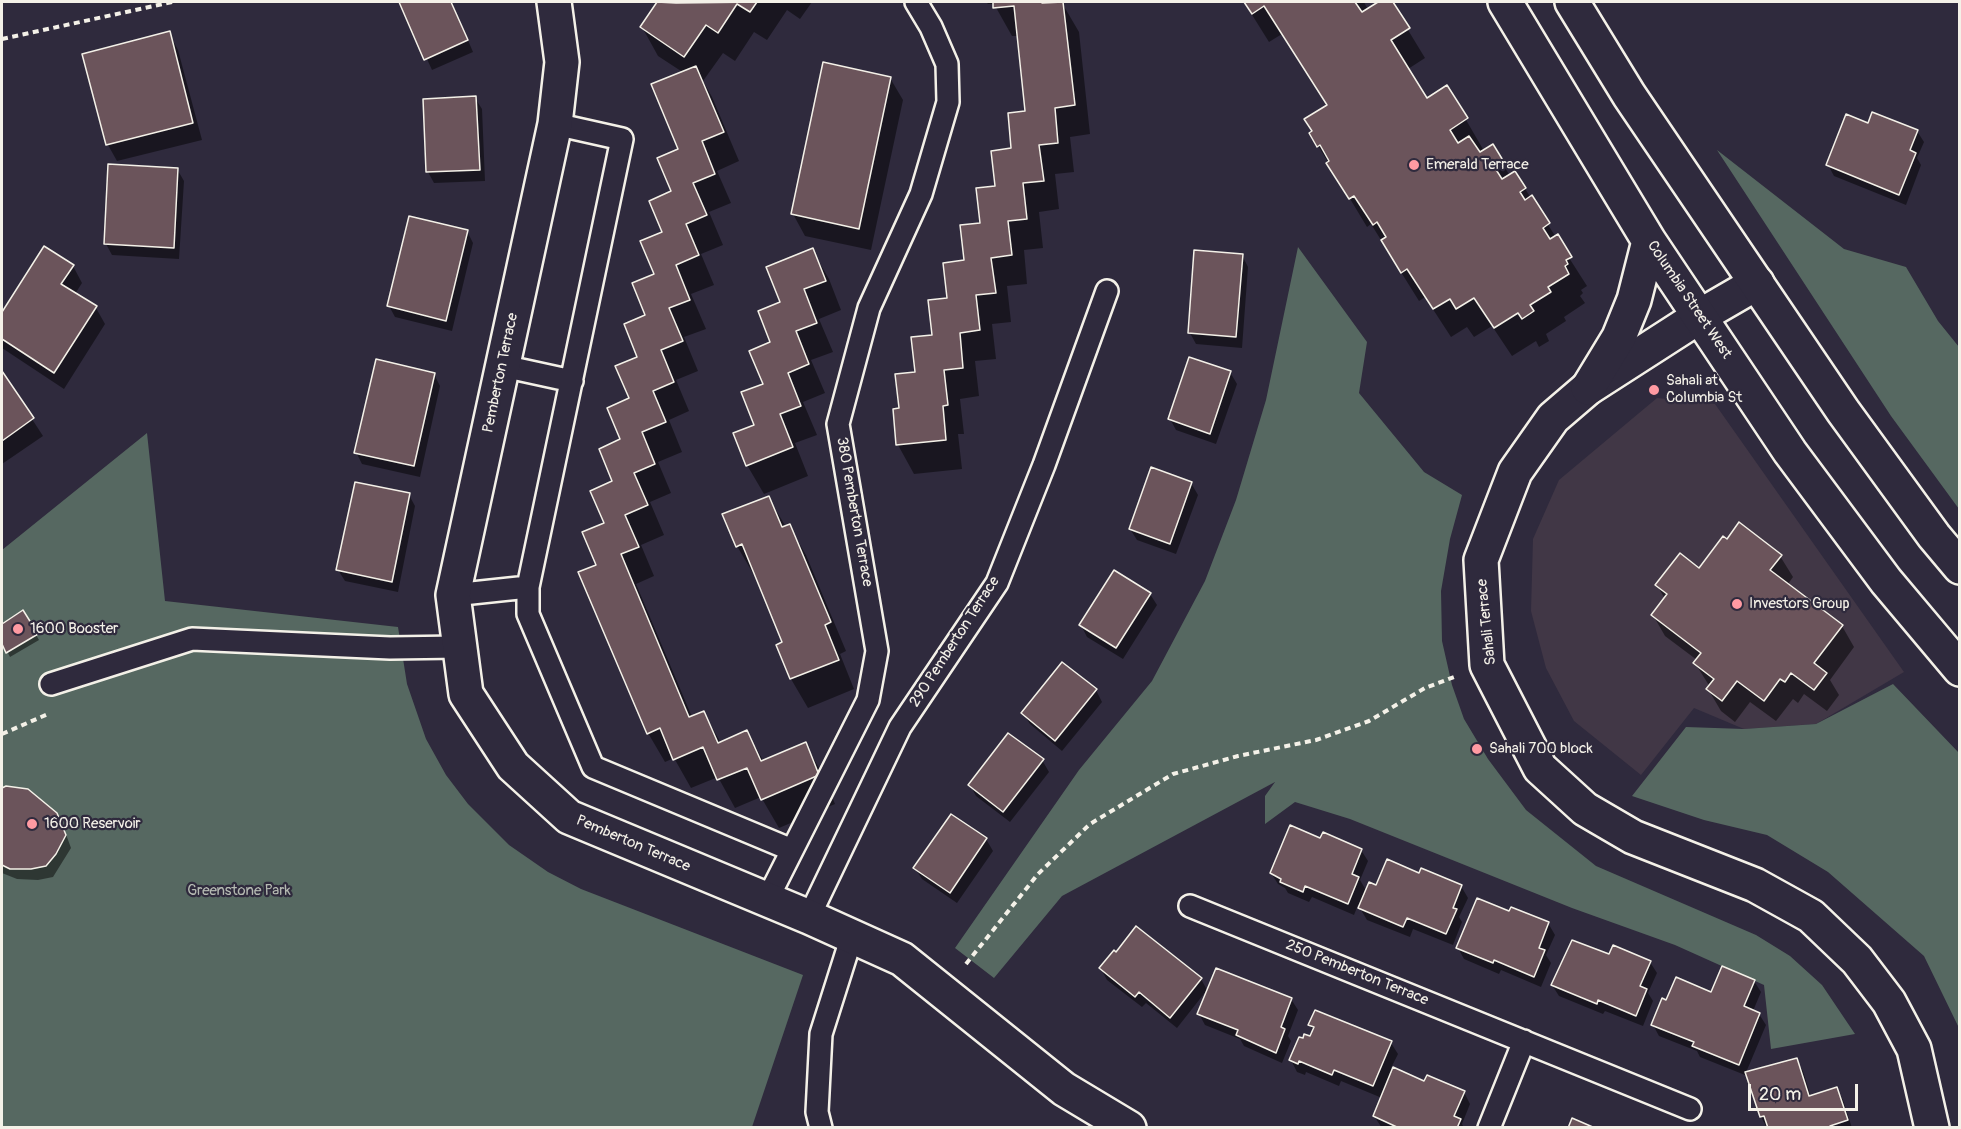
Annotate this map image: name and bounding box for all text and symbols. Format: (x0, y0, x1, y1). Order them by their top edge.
place label: Emerald Terrace (1426, 156, 1529, 174)
marker: Emerald Terrace (1407, 158, 1421, 172)
street label: Columbia Street West (1643, 238, 1735, 362)
street label: Pemberton Terrace (479, 311, 523, 435)
place label: Sahali at Columbia St (1666, 372, 1742, 407)
marker: Sahali at Columbia St (1647, 383, 1661, 397)
street label: 380 Pemberton Terrace (832, 436, 876, 588)
street label: 290 Pemberton Terrace (906, 573, 1004, 711)
street label: Sahali Terrace (1474, 578, 1500, 666)
place label: Investors Group (1749, 595, 1850, 613)
marker: Investors Group (1730, 597, 1744, 611)
place label: 1600 Booster (30, 620, 118, 638)
marker: 1600 Booster (11, 622, 25, 636)
place label: Sahali 700 block (1489, 740, 1593, 758)
marker: Sahali 700 block (1470, 742, 1484, 756)
street label: Pemberton Terrace (573, 812, 693, 876)
place label: 1600 Reservoir (44, 815, 141, 833)
marker: 1600 Reservoir (25, 817, 39, 831)
park label: Greenstone Park (187, 882, 291, 900)
street label: 250 Pemberton Terrace (1283, 936, 1431, 1010)
scale bar (1751, 1072, 1860, 1110)
text: 20 m (1759, 1083, 1801, 1106)

